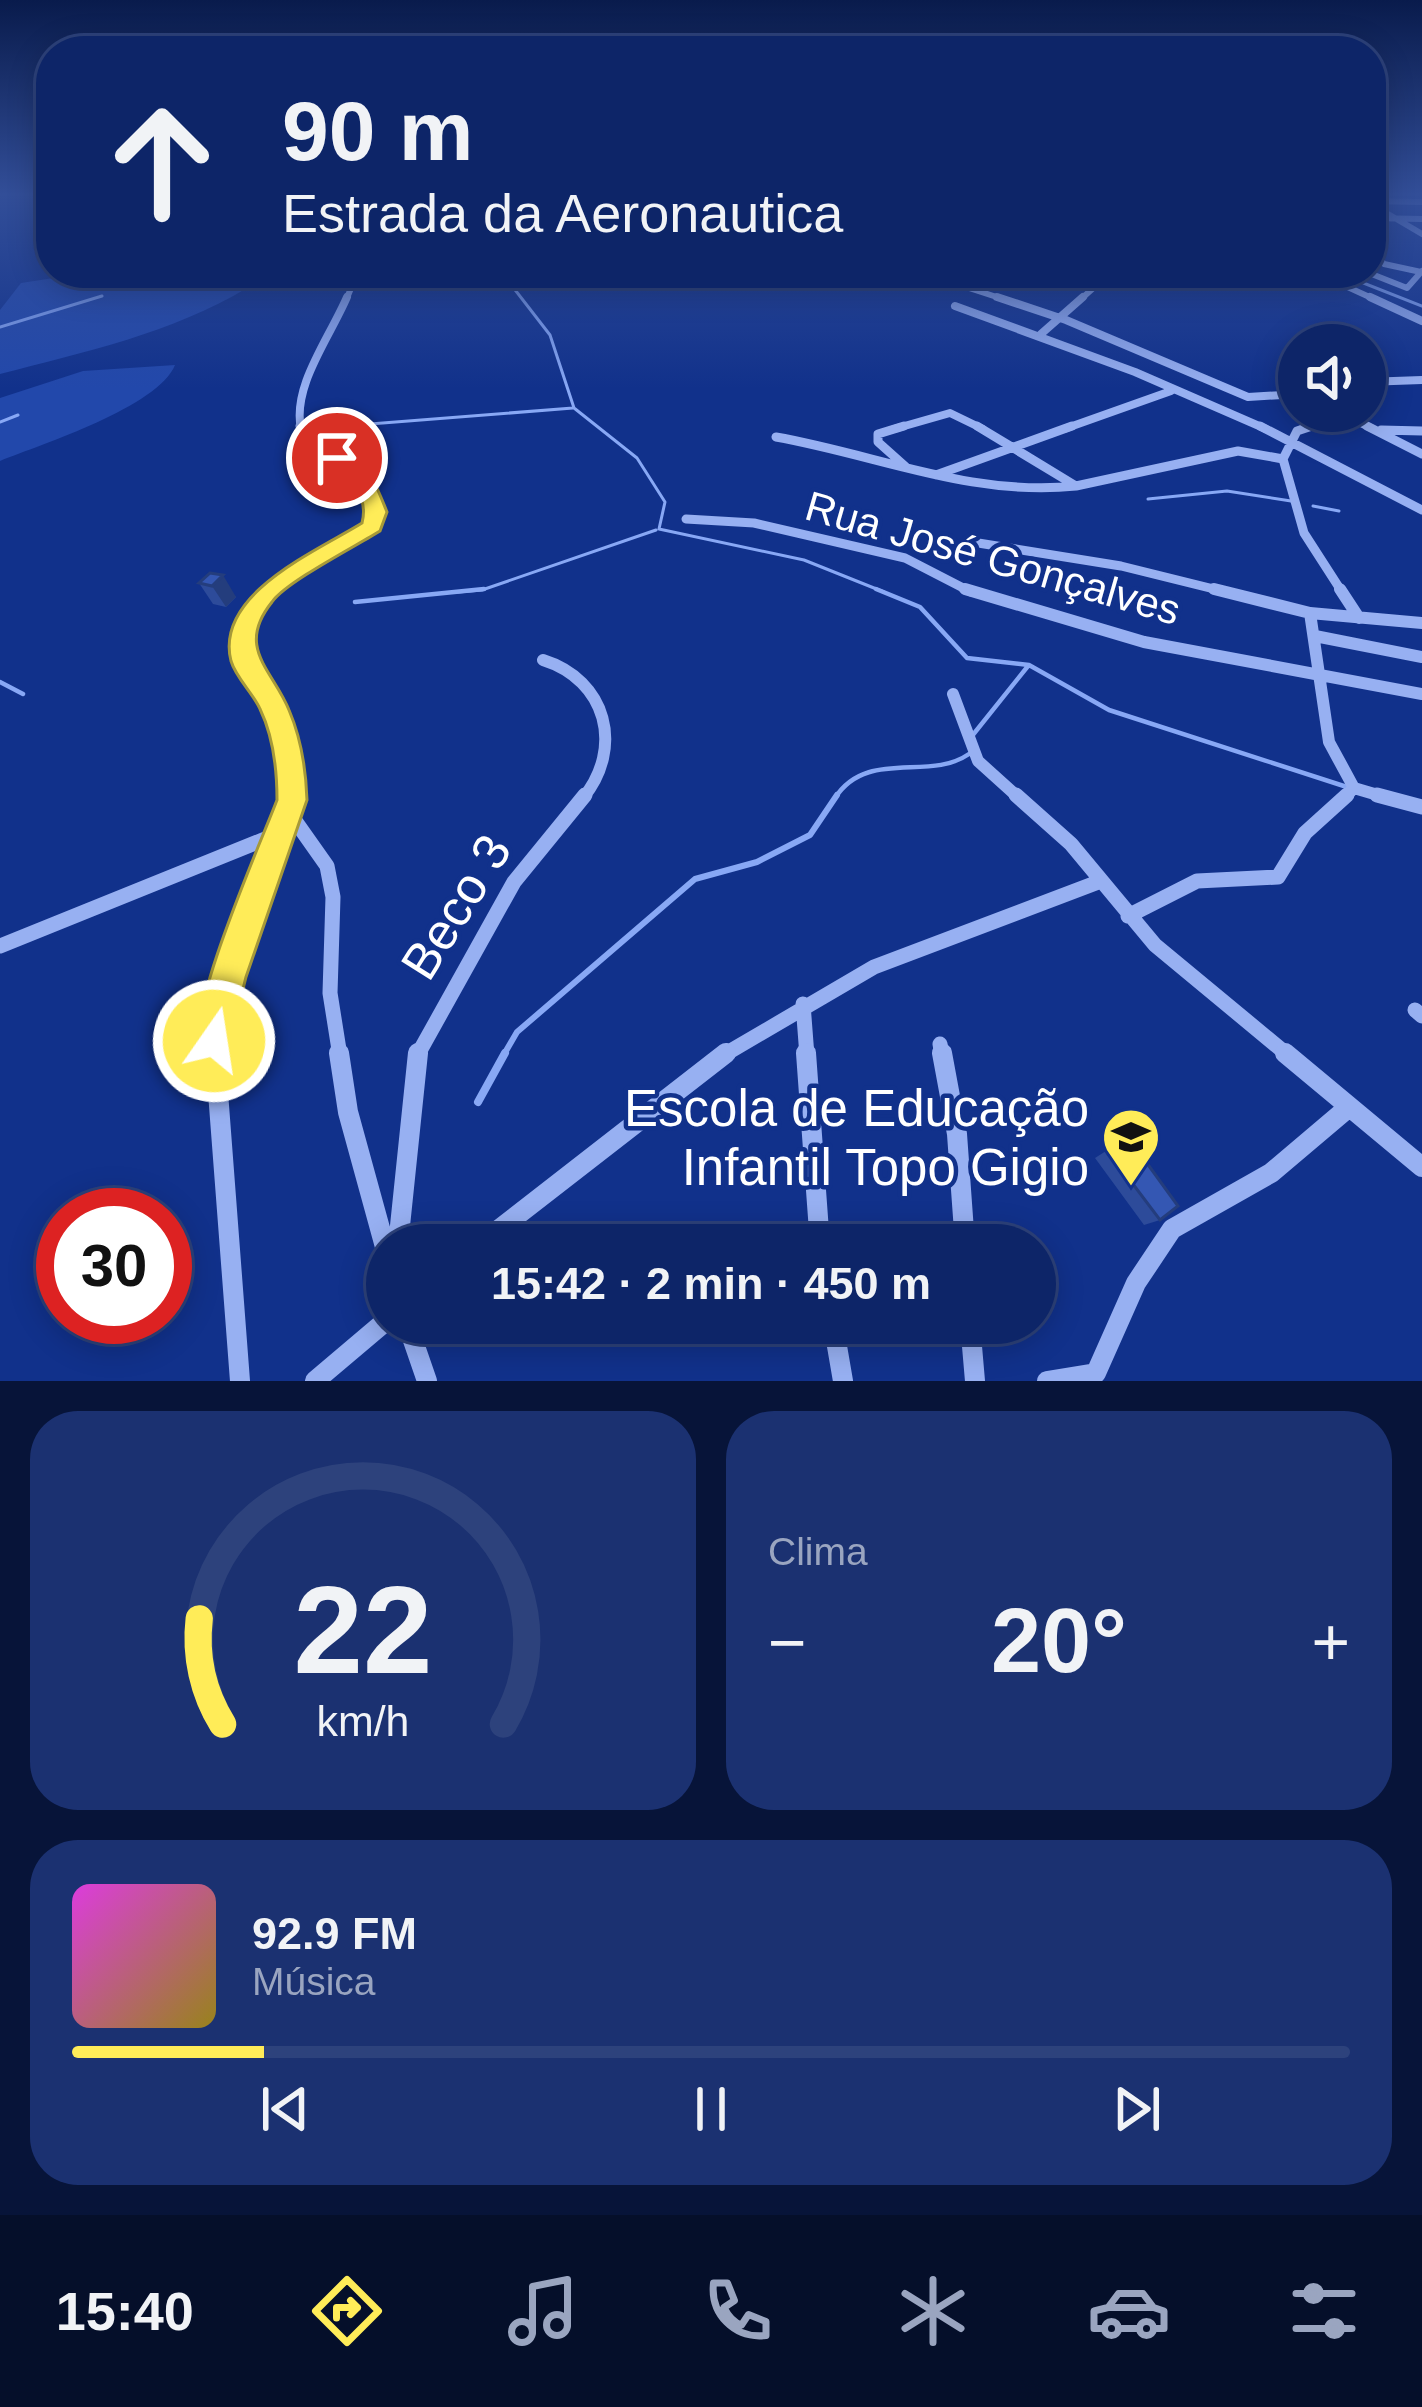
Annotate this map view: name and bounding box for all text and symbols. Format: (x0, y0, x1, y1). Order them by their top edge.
icon: ahead (84, 84, 240, 240)
text: 90 m (282, 84, 473, 178)
text: Estrada da Aeronautica (282, 183, 843, 243)
map controls (1278, 324, 1386, 432)
button: sound (1278, 324, 1386, 432)
pin (286, 407, 388, 509)
icon: arrive (304, 425, 370, 491)
street label: Rua José Gonçalves (800, 482, 1186, 634)
street label: Beco 3 (390, 825, 522, 989)
position arrow (151, 978, 277, 1104)
place label: Escola de Educação Infantil Topo Gigio (624, 1080, 1089, 1196)
school or university icon: Escola de Educação Infantil Topo Gigio (1100, 1106, 1162, 1188)
speed limit sign: 30 (36, 1188, 192, 1344)
text: 15:42 · 2 min · 450 m (491, 1258, 931, 1309)
text: Clima (768, 1530, 868, 1573)
text: 22 (294, 1560, 432, 1699)
text: 20° (991, 1591, 1127, 1691)
text: − (768, 1605, 807, 1679)
text: + (1311, 1605, 1350, 1679)
text: km/h (317, 1696, 409, 1744)
text: 92.9 FM (252, 1908, 417, 1959)
text: Música (252, 1960, 376, 2003)
icon: previous (252, 2076, 318, 2142)
icon: pause (678, 2076, 744, 2142)
icon: next (1104, 2076, 1170, 2142)
icon: directions (305, 2269, 389, 2353)
icon: music (501, 2269, 585, 2353)
icon: phone (696, 2269, 780, 2353)
icon: climate (891, 2269, 975, 2353)
icon: car (1087, 2269, 1171, 2353)
icon: filters (1282, 2269, 1366, 2353)
text: 15:40 (56, 2281, 194, 2341)

